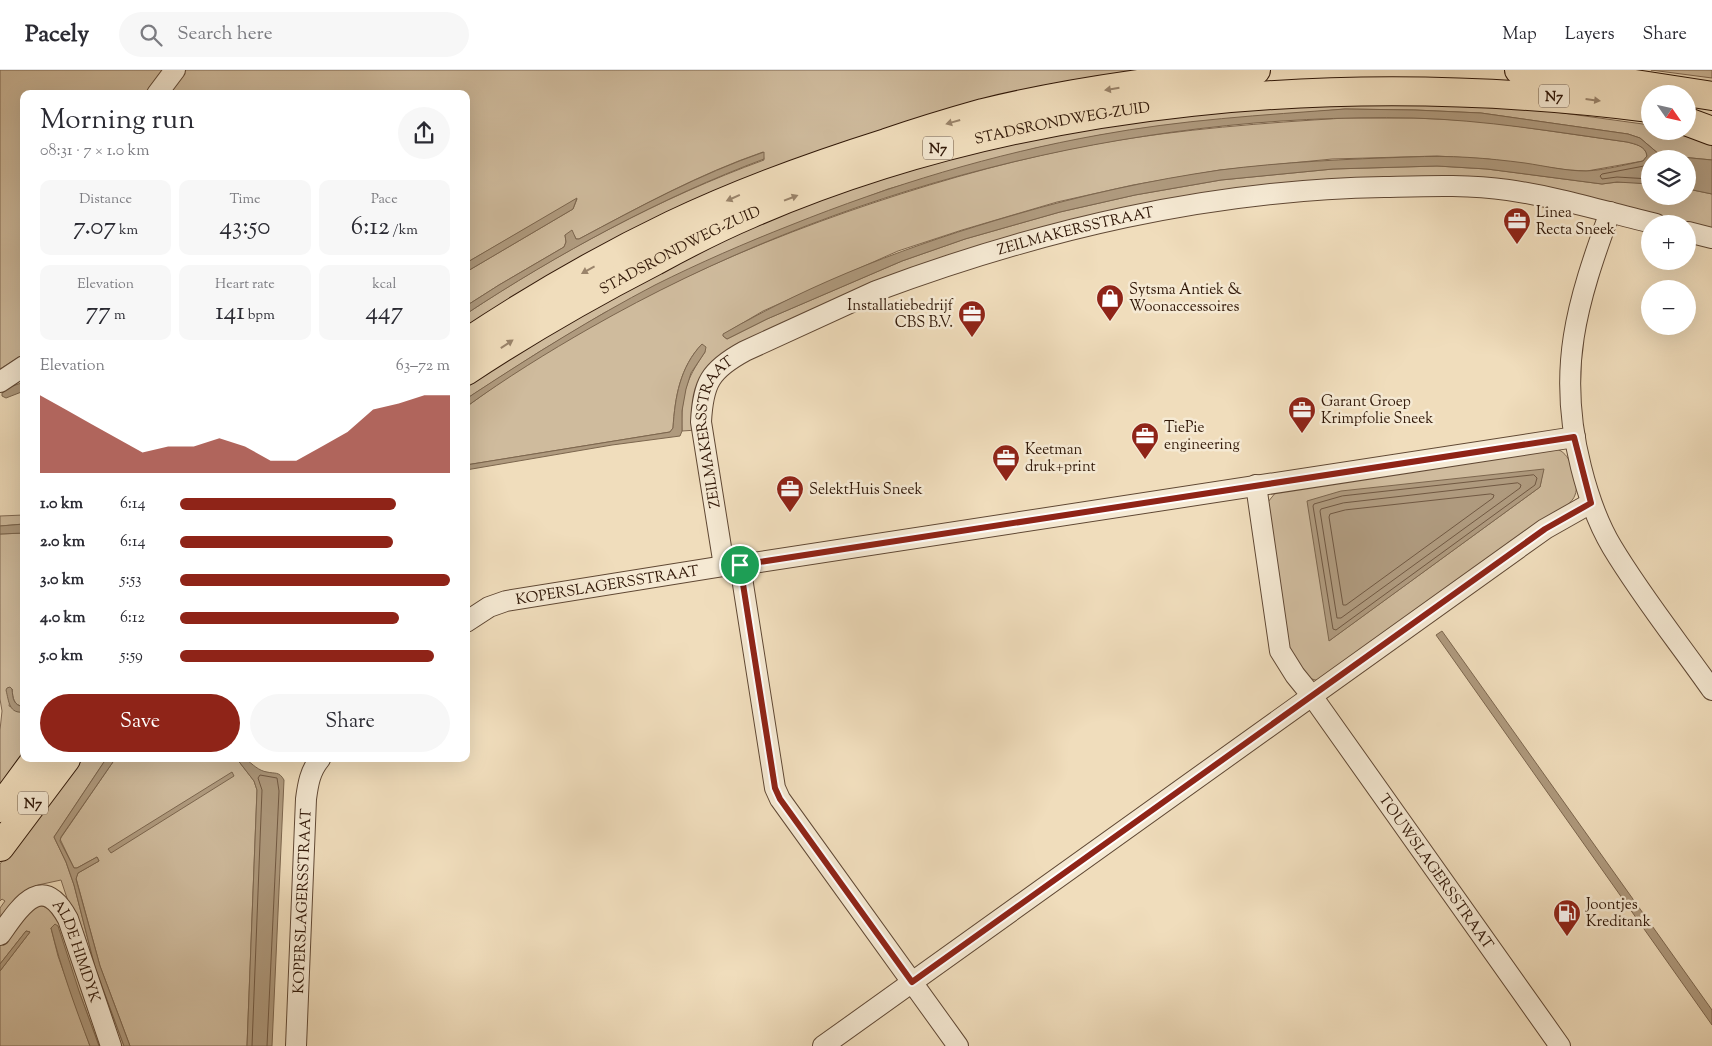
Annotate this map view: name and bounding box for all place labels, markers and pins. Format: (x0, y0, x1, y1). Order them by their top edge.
place label: Linea Recta Sneek (1536, 203, 1615, 241)
office icon: Linea Recta Sneek (1502, 206, 1532, 245)
place label: Sytsma Antiek & Woonaccessoires (1129, 280, 1242, 318)
shop icon: Sytsma Antiek & Woonaccessoires (1095, 283, 1125, 322)
place label: Installatiebedrijf CBS B.V. (847, 296, 954, 334)
office icon: Installatiebedrijf CBS B.V. (957, 299, 987, 338)
place label: Garant Groep Krimpfolie Sneek (1321, 392, 1433, 430)
office icon: Garant Groep Krimpfolie Sneek (1287, 395, 1317, 434)
place label: TiePie engineering (1164, 418, 1240, 456)
office icon: TiePie engineering (1130, 421, 1160, 460)
place label: Keetman druk+print (1025, 440, 1096, 478)
office icon: Keetman druk+print (991, 443, 1021, 482)
office icon: SelektHuis Sneek (775, 474, 805, 513)
place label: SelektHuis Sneek (809, 480, 923, 501)
pin (719, 544, 761, 586)
place label: Joontjes Kreditank (1585, 895, 1651, 933)
fuel station icon: Joontjes Kreditank (1552, 898, 1582, 937)

